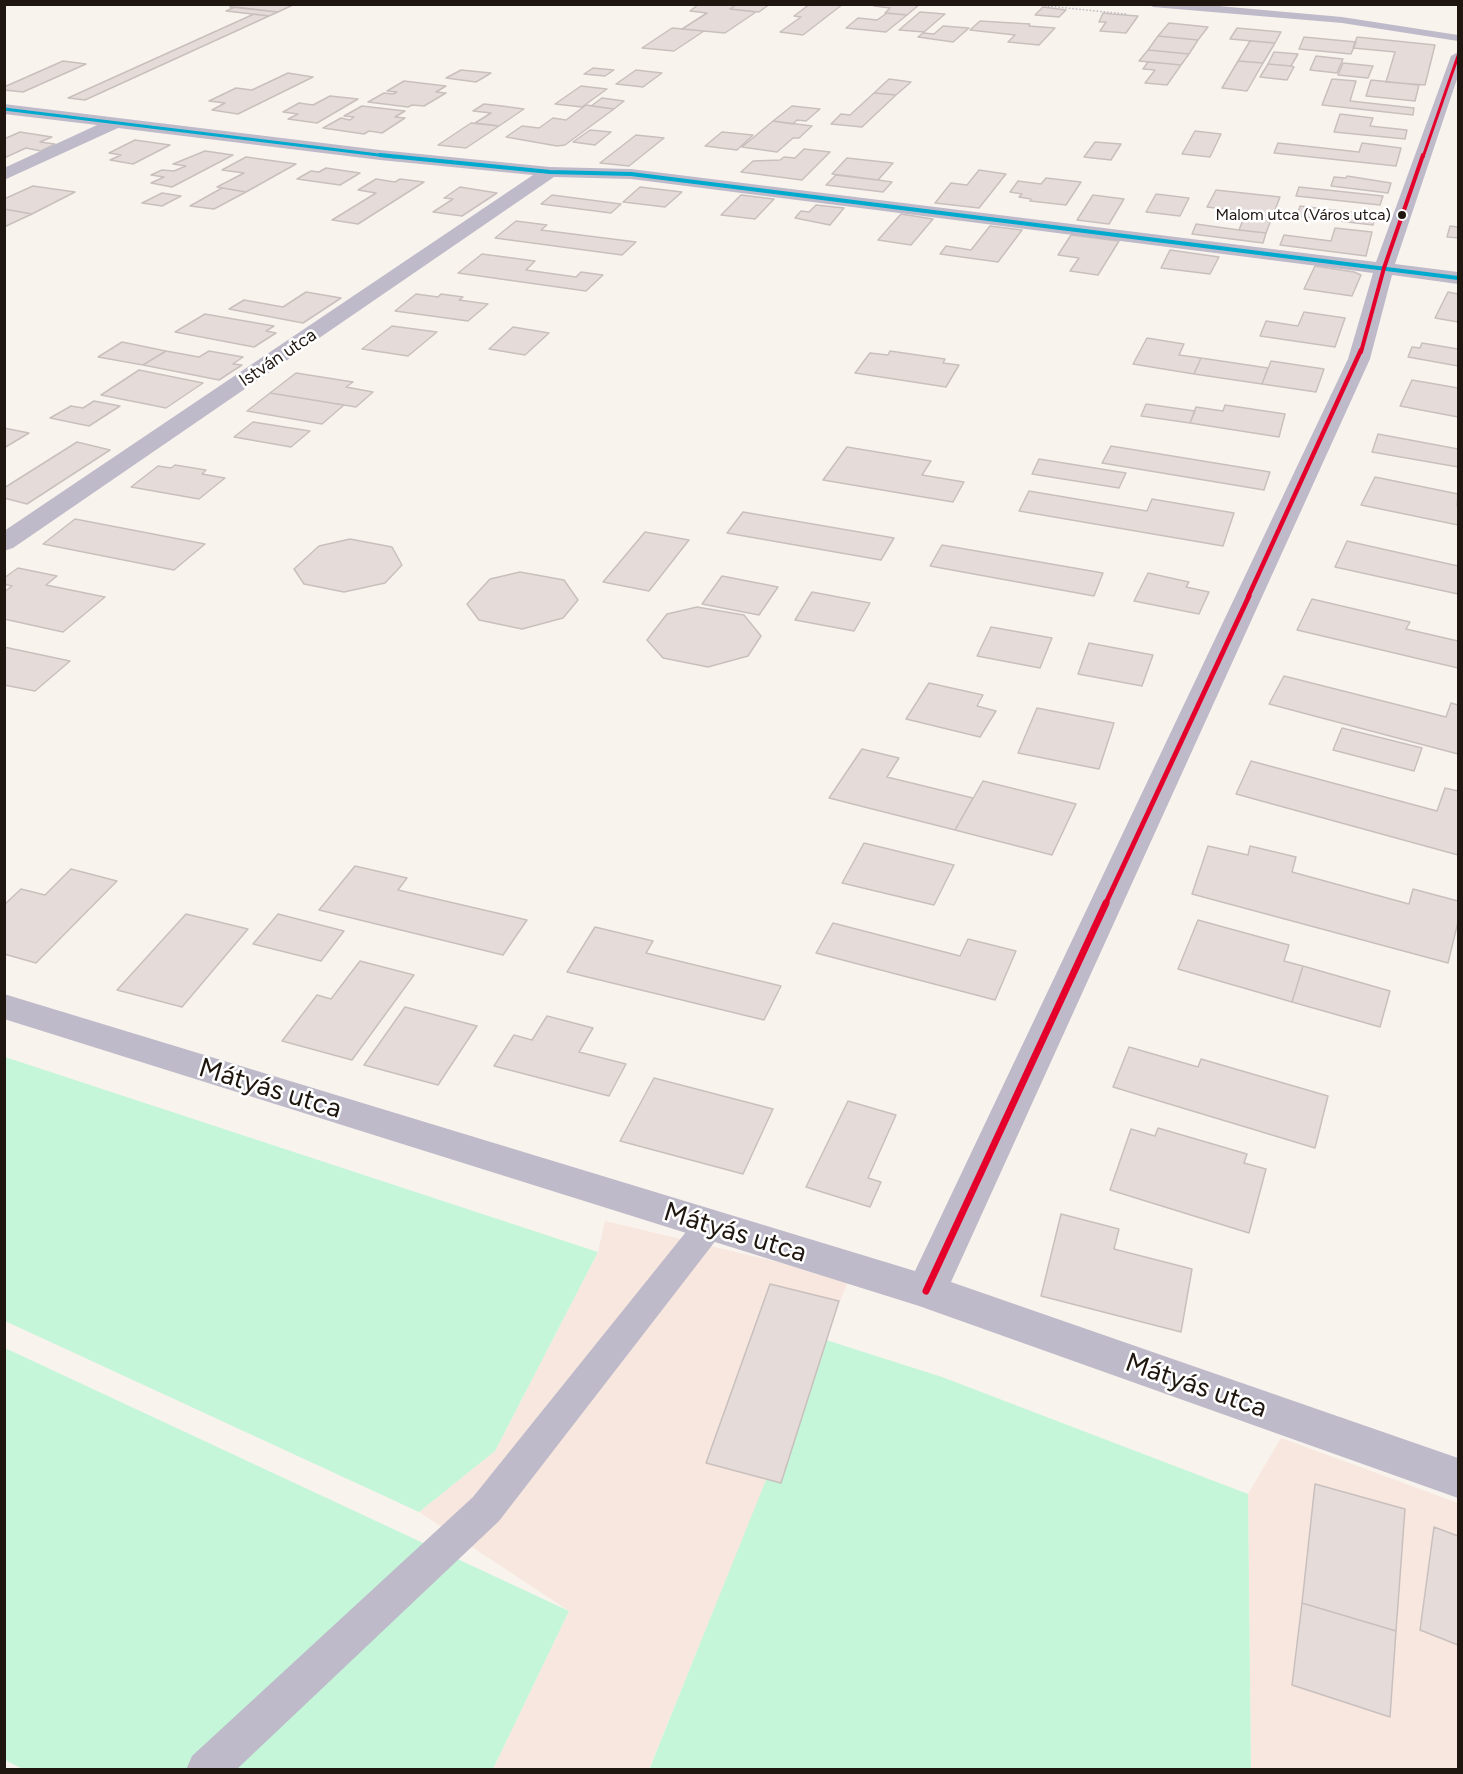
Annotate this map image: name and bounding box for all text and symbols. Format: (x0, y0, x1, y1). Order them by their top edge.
place label: Malom utca (Város utca) (1216, 205, 1391, 225)
marker: Malom utca (Város utca) (1396, 209, 1408, 221)
street label: István utca (235, 324, 321, 392)
street label: Mátyás utca (195, 1052, 345, 1126)
street label: Mátyás utca (660, 1196, 810, 1270)
street label: Mátyás utca (1121, 1347, 1271, 1425)

